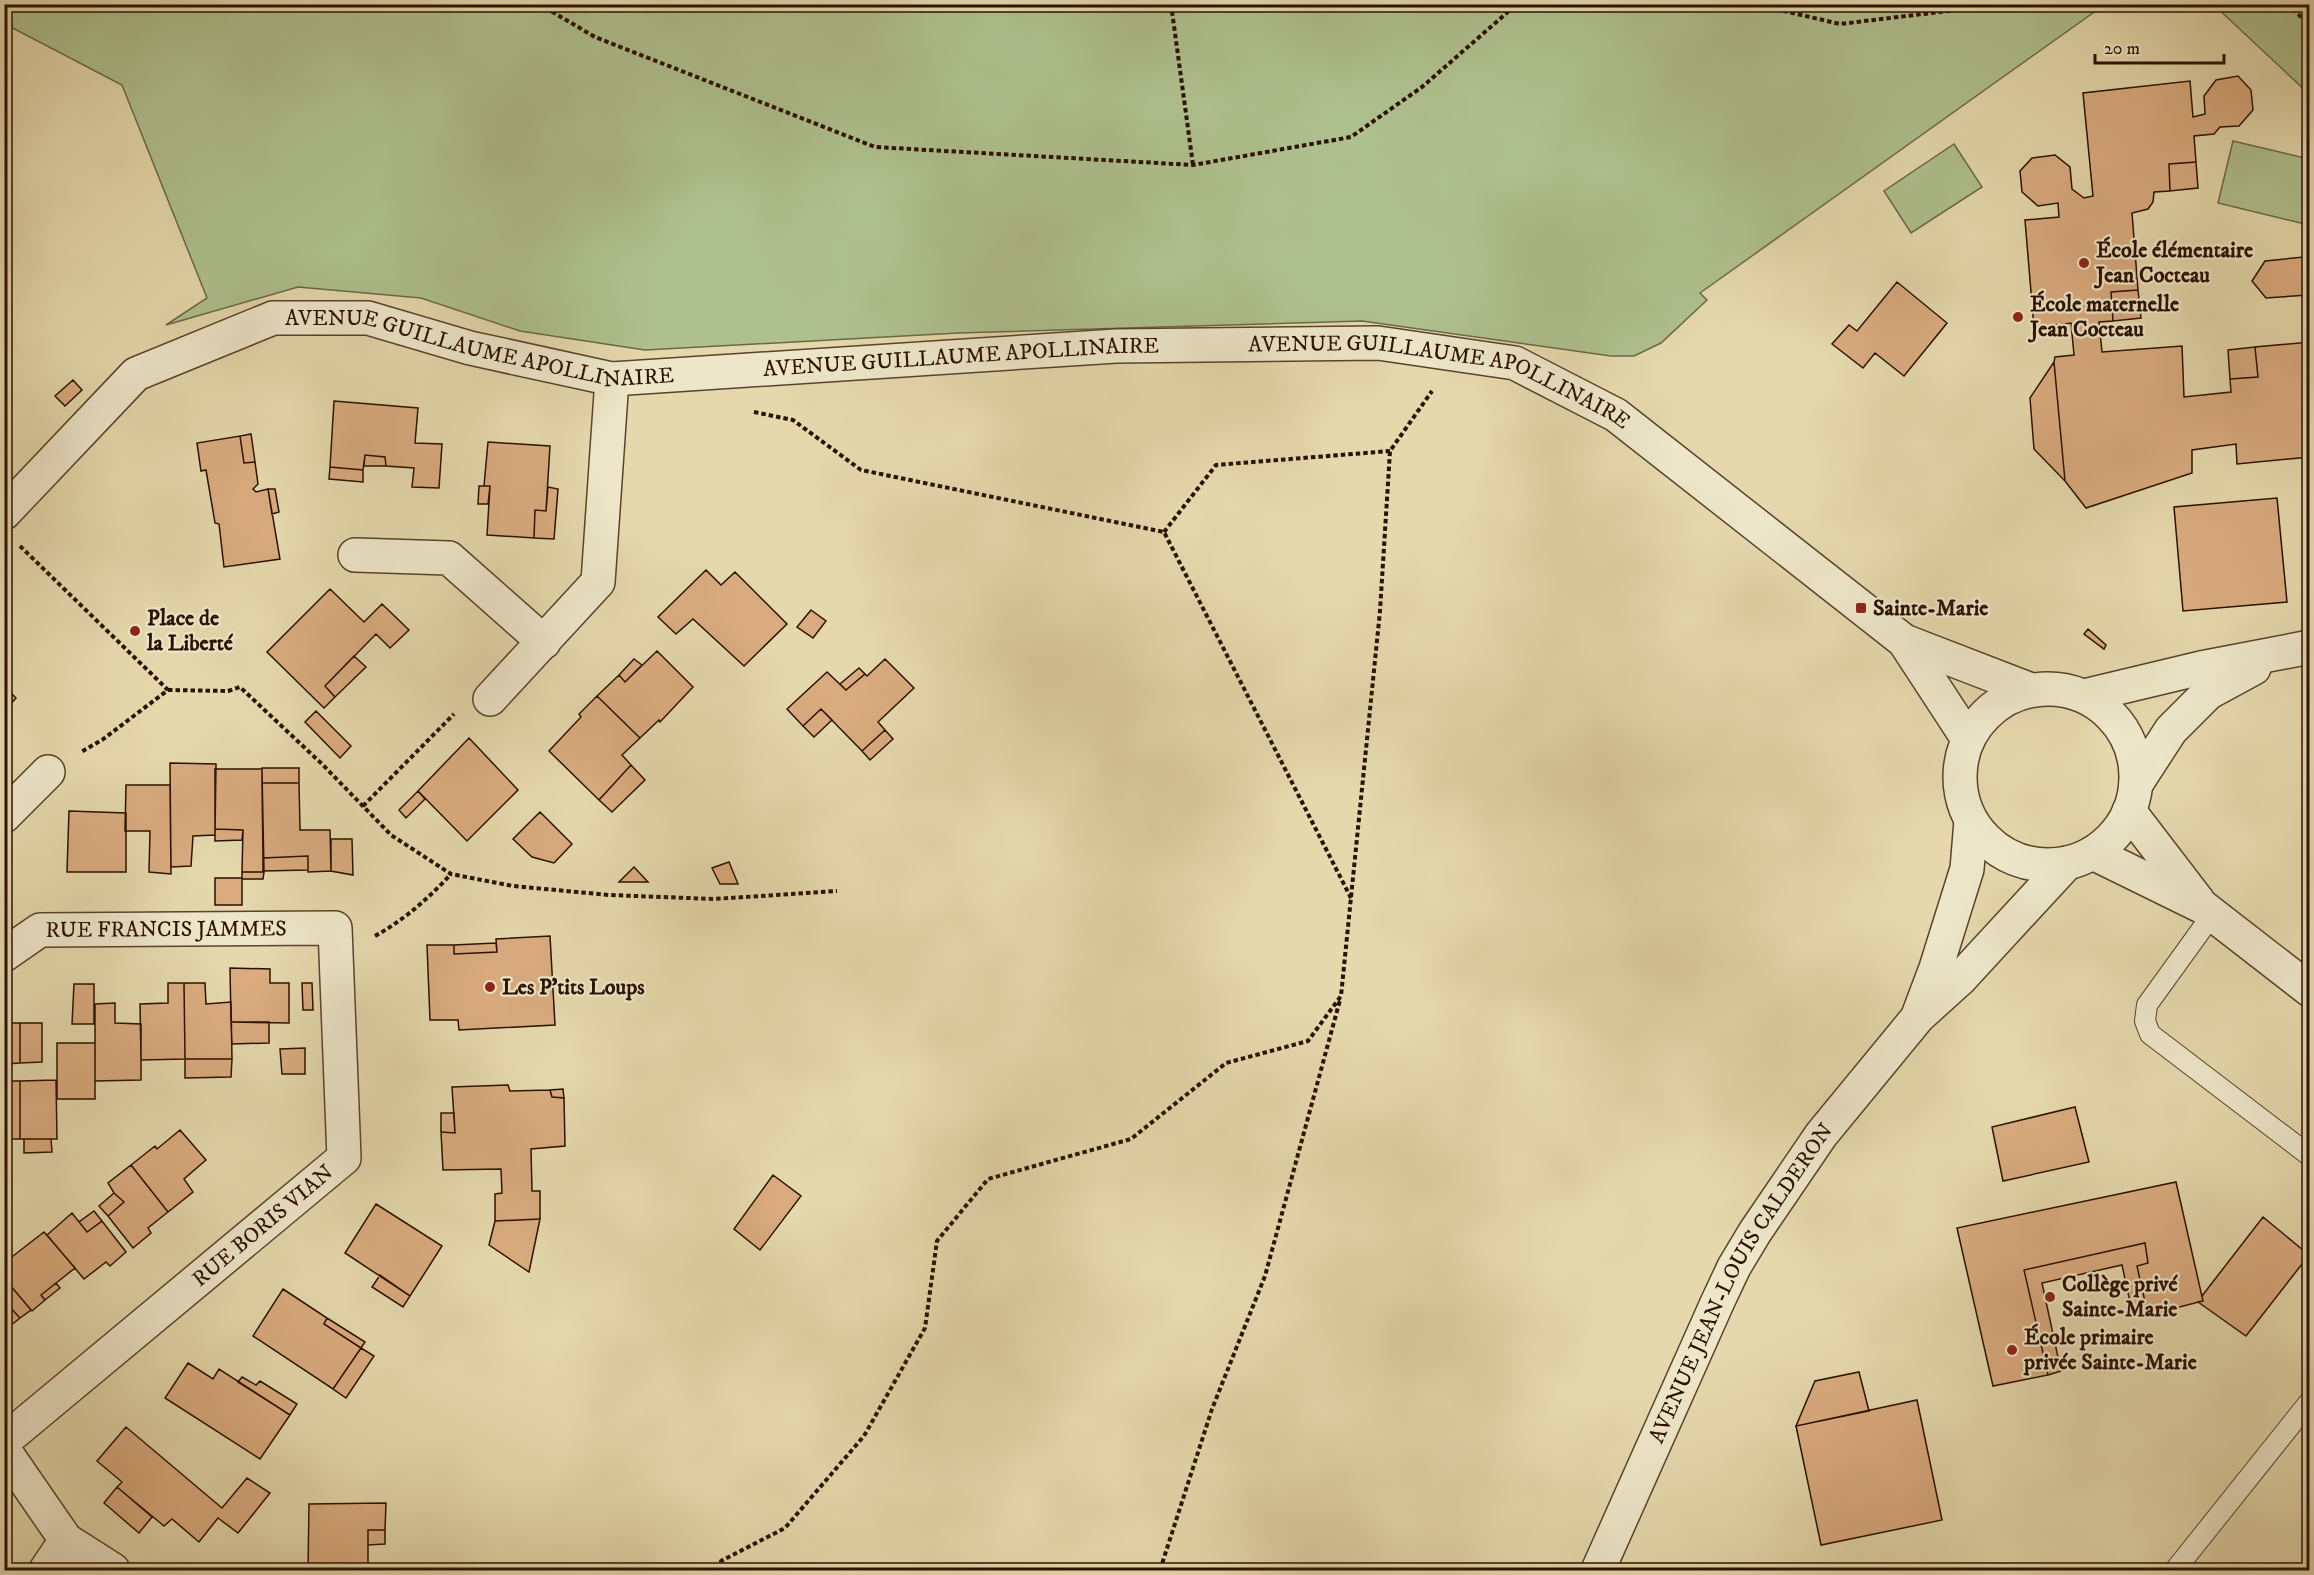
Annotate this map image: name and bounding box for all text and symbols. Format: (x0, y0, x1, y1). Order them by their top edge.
scale bar (2095, 27, 2224, 65)
text: 20 m (2104, 38, 2140, 60)
place label: École élémentaire Jean Cocteau (2093, 236, 2253, 289)
marker: École élémentaire Jean Cocteau (2077, 256, 2091, 270)
place label: École maternelle Jean Cocteau (2027, 290, 2179, 343)
street label: AVENUE GUILLAUME APOLLINAIRE (285, 304, 675, 393)
marker: École maternelle Jean Cocteau (2011, 310, 2025, 324)
street label: AVENUE GUILLAUME APOLLINAIRE (1248, 329, 1636, 435)
street label: AVENUE GUILLAUME APOLLINAIRE (762, 332, 1159, 383)
place label: Sainte-Marie (1873, 595, 1988, 622)
marker: Sainte-Marie (1854, 601, 1868, 615)
place label: Place de la Liberté (146, 605, 234, 657)
marker: Place de la Liberté (128, 624, 142, 638)
street label: RUE FRANCIS JAMMES (45, 915, 287, 943)
place label: Les P'tits Loups (502, 974, 645, 1001)
marker: Les P'tits Loups (483, 980, 497, 994)
street label: AVENUE JEAN-LOUIS CALDERON (1643, 1118, 1839, 1447)
street label: RUE BORIS VIAN (187, 1159, 339, 1293)
place label: Collège privé Sainte-Marie (2062, 1271, 2178, 1323)
marker: Collège privé Sainte-Marie (2043, 1290, 2057, 1304)
place label: École primaire privée Sainte-Marie (2023, 1323, 2197, 1376)
marker: École primaire privée Sainte-Marie (2005, 1343, 2019, 1357)

